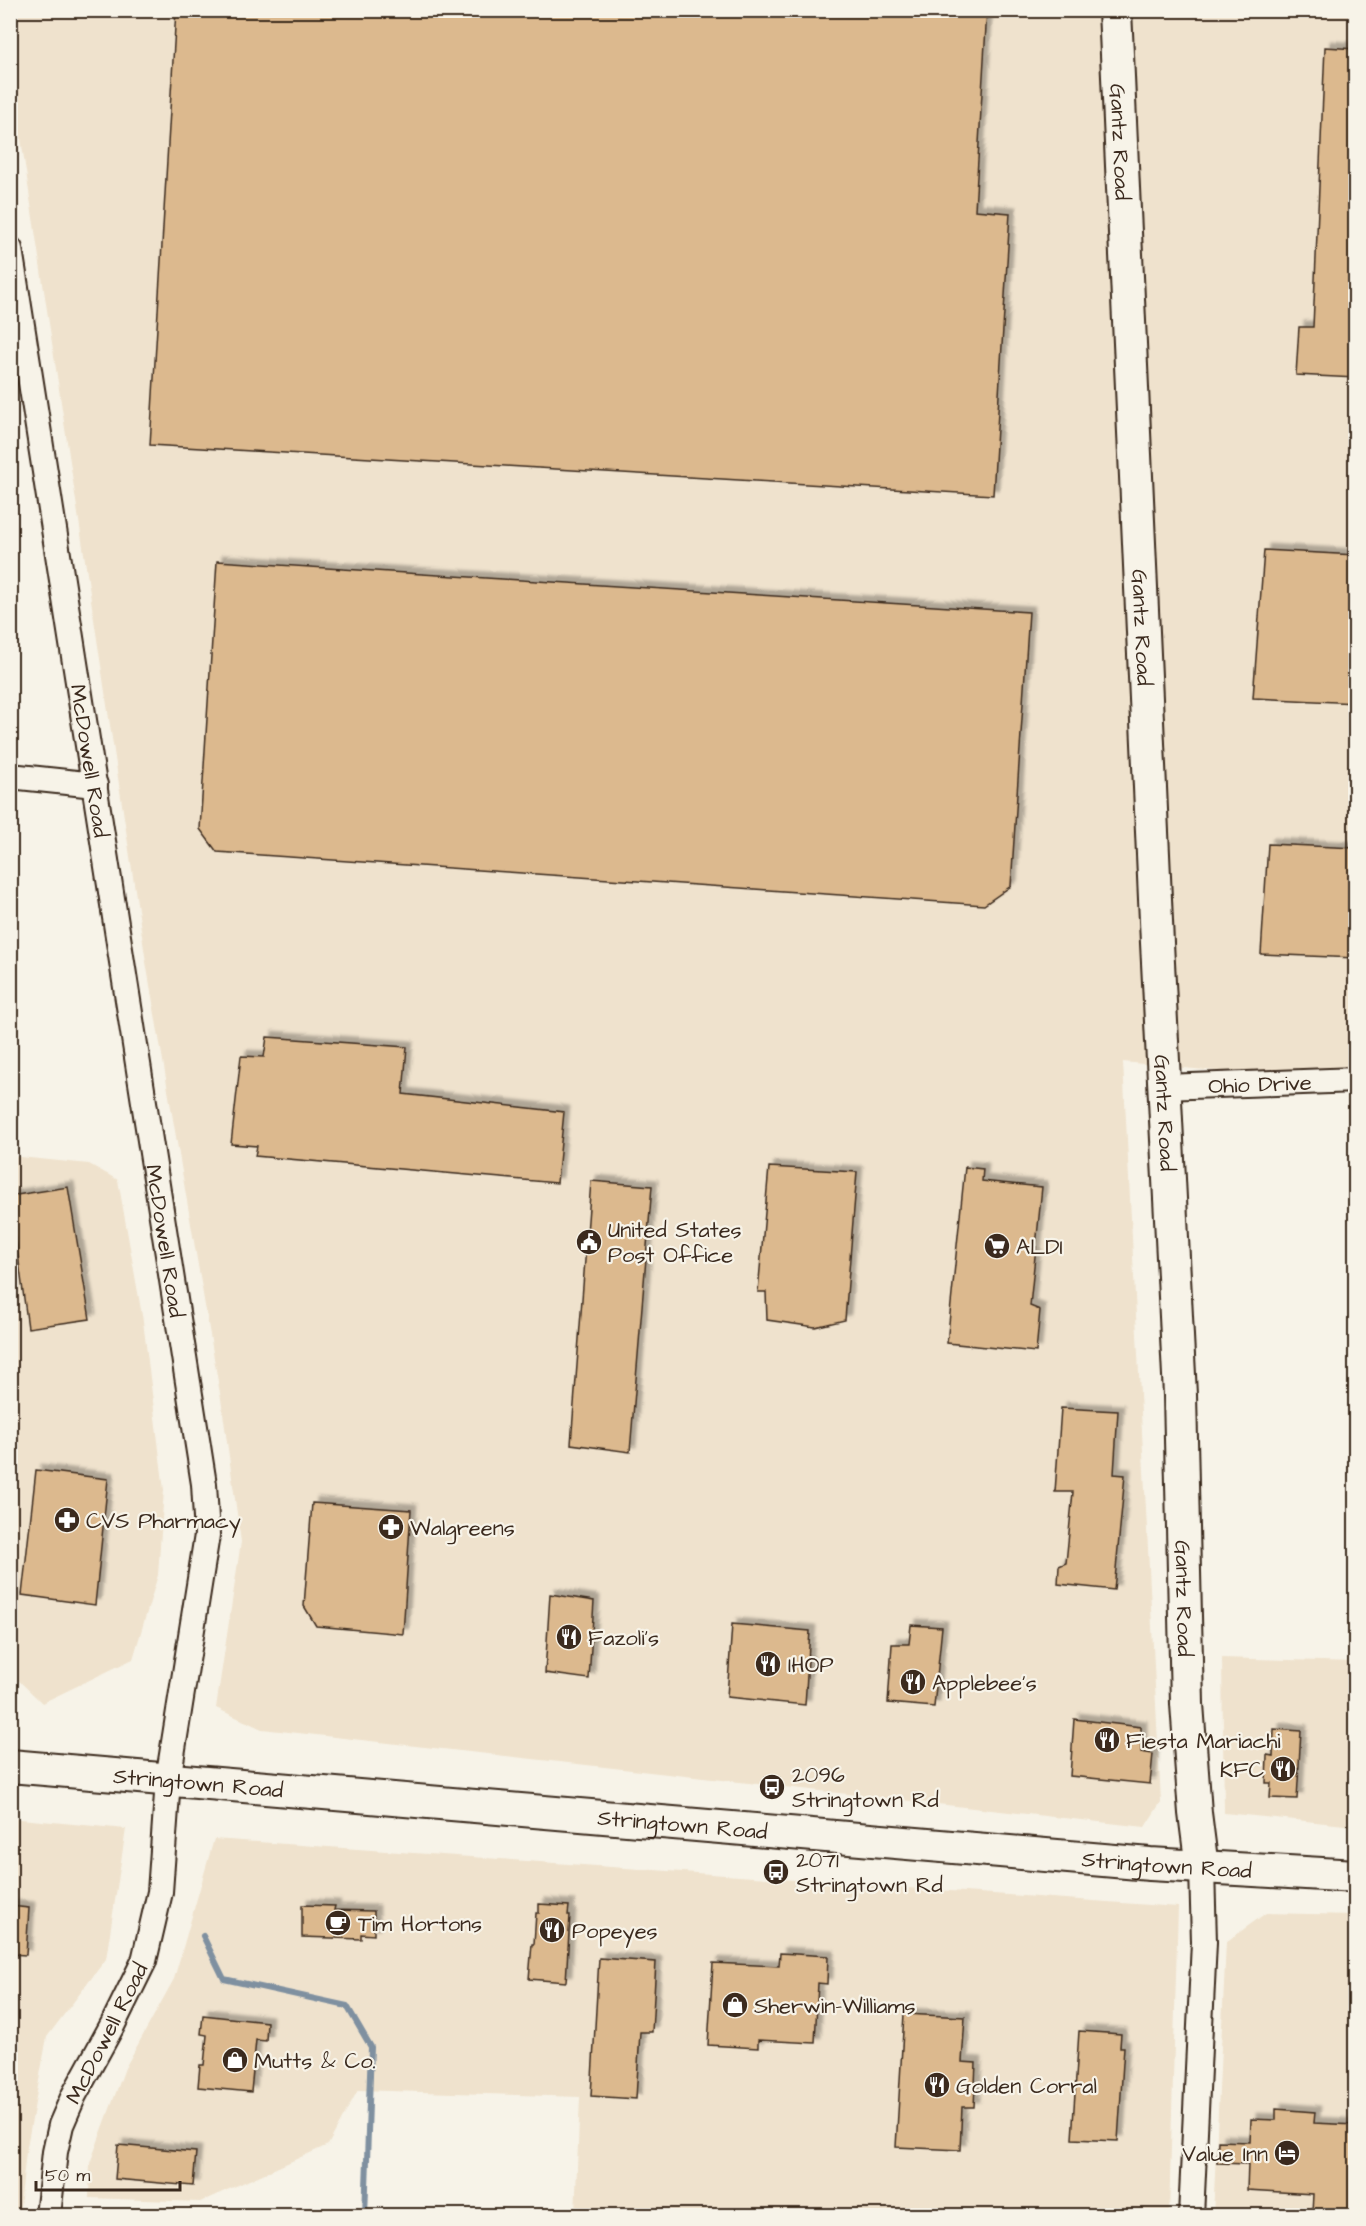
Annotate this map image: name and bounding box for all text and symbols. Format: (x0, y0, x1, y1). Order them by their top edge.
street label: Gantz Road (1101, 83, 1138, 201)
street label: Gantz Road (1123, 568, 1159, 686)
street label: McDowell Road (62, 682, 116, 840)
street label: Gantz Road (1146, 1054, 1183, 1172)
street label: Ohio Drive (1208, 1068, 1312, 1102)
street label: McDowell Road (137, 1162, 192, 1320)
place label: United States Post Office (608, 1215, 742, 1271)
public building icon: United States Post Office (574, 1227, 604, 1257)
supermarket icon: ALDI (982, 1231, 1012, 1261)
place label: ALDI (1016, 1232, 1063, 1263)
pharmacy icon: CVS Pharmacy (52, 1505, 82, 1535)
place label: CVS Pharmacy (86, 1506, 241, 1538)
pharmacy icon: Walgreens (376, 1512, 406, 1542)
place label: Walgreens (410, 1513, 515, 1545)
street label: Gantz Road (1166, 1540, 1200, 1657)
restaurant icon: Fazoli's (554, 1622, 584, 1652)
place label: Fazoli's (588, 1623, 659, 1654)
restaurant icon: IHOP (753, 1649, 783, 1679)
place label: IHOP (788, 1650, 833, 1681)
restaurant icon: Applebee's (898, 1667, 928, 1697)
place label: Applebee's (932, 1668, 1037, 1699)
restaurant icon: Fiesta Mariachi (1092, 1725, 1122, 1755)
place label: Fiesta Mariachi (1126, 1726, 1281, 1757)
restaurant icon: KFC (1268, 1754, 1298, 1784)
place label: KFC (1220, 1755, 1264, 1786)
place label: 2096 Stringtown Rd (792, 1760, 939, 1817)
street label: Stringtown Road (112, 1761, 284, 1806)
bus stop icon: 2096 Stringtown Rd (757, 1772, 787, 1802)
street label: Stringtown Road (596, 1803, 769, 1848)
street label: Stringtown Road (1080, 1844, 1253, 1887)
place label: 2071 Stringtown Rd (796, 1845, 943, 1902)
bus stop icon: 2071 Stringtown Rd (761, 1857, 791, 1887)
cafe icon: Tim Hortons (323, 1908, 353, 1938)
place label: Tim Hortons (358, 1909, 482, 1940)
restaurant icon: Popeyes (537, 1915, 567, 1945)
place label: Popeyes (572, 1916, 658, 1948)
street label: McDowell Road (58, 1958, 156, 2110)
shop icon: Sherwin-Williams (720, 1990, 750, 2020)
place label: Sherwin-Williams (754, 1991, 916, 2022)
shop icon: Mutts & Co. (220, 2045, 250, 2075)
place label: Mutts & Co. (254, 2046, 376, 2077)
restaurant icon: Golden Corral (922, 2070, 952, 2100)
place label: Golden Corral (956, 2071, 1097, 2102)
hotel icon: Value Inn (1272, 2138, 1302, 2168)
place label: Value Inn (1182, 2139, 1268, 2170)
scale bar (36, 2154, 180, 2192)
text: 50 m (45, 2163, 90, 2188)

